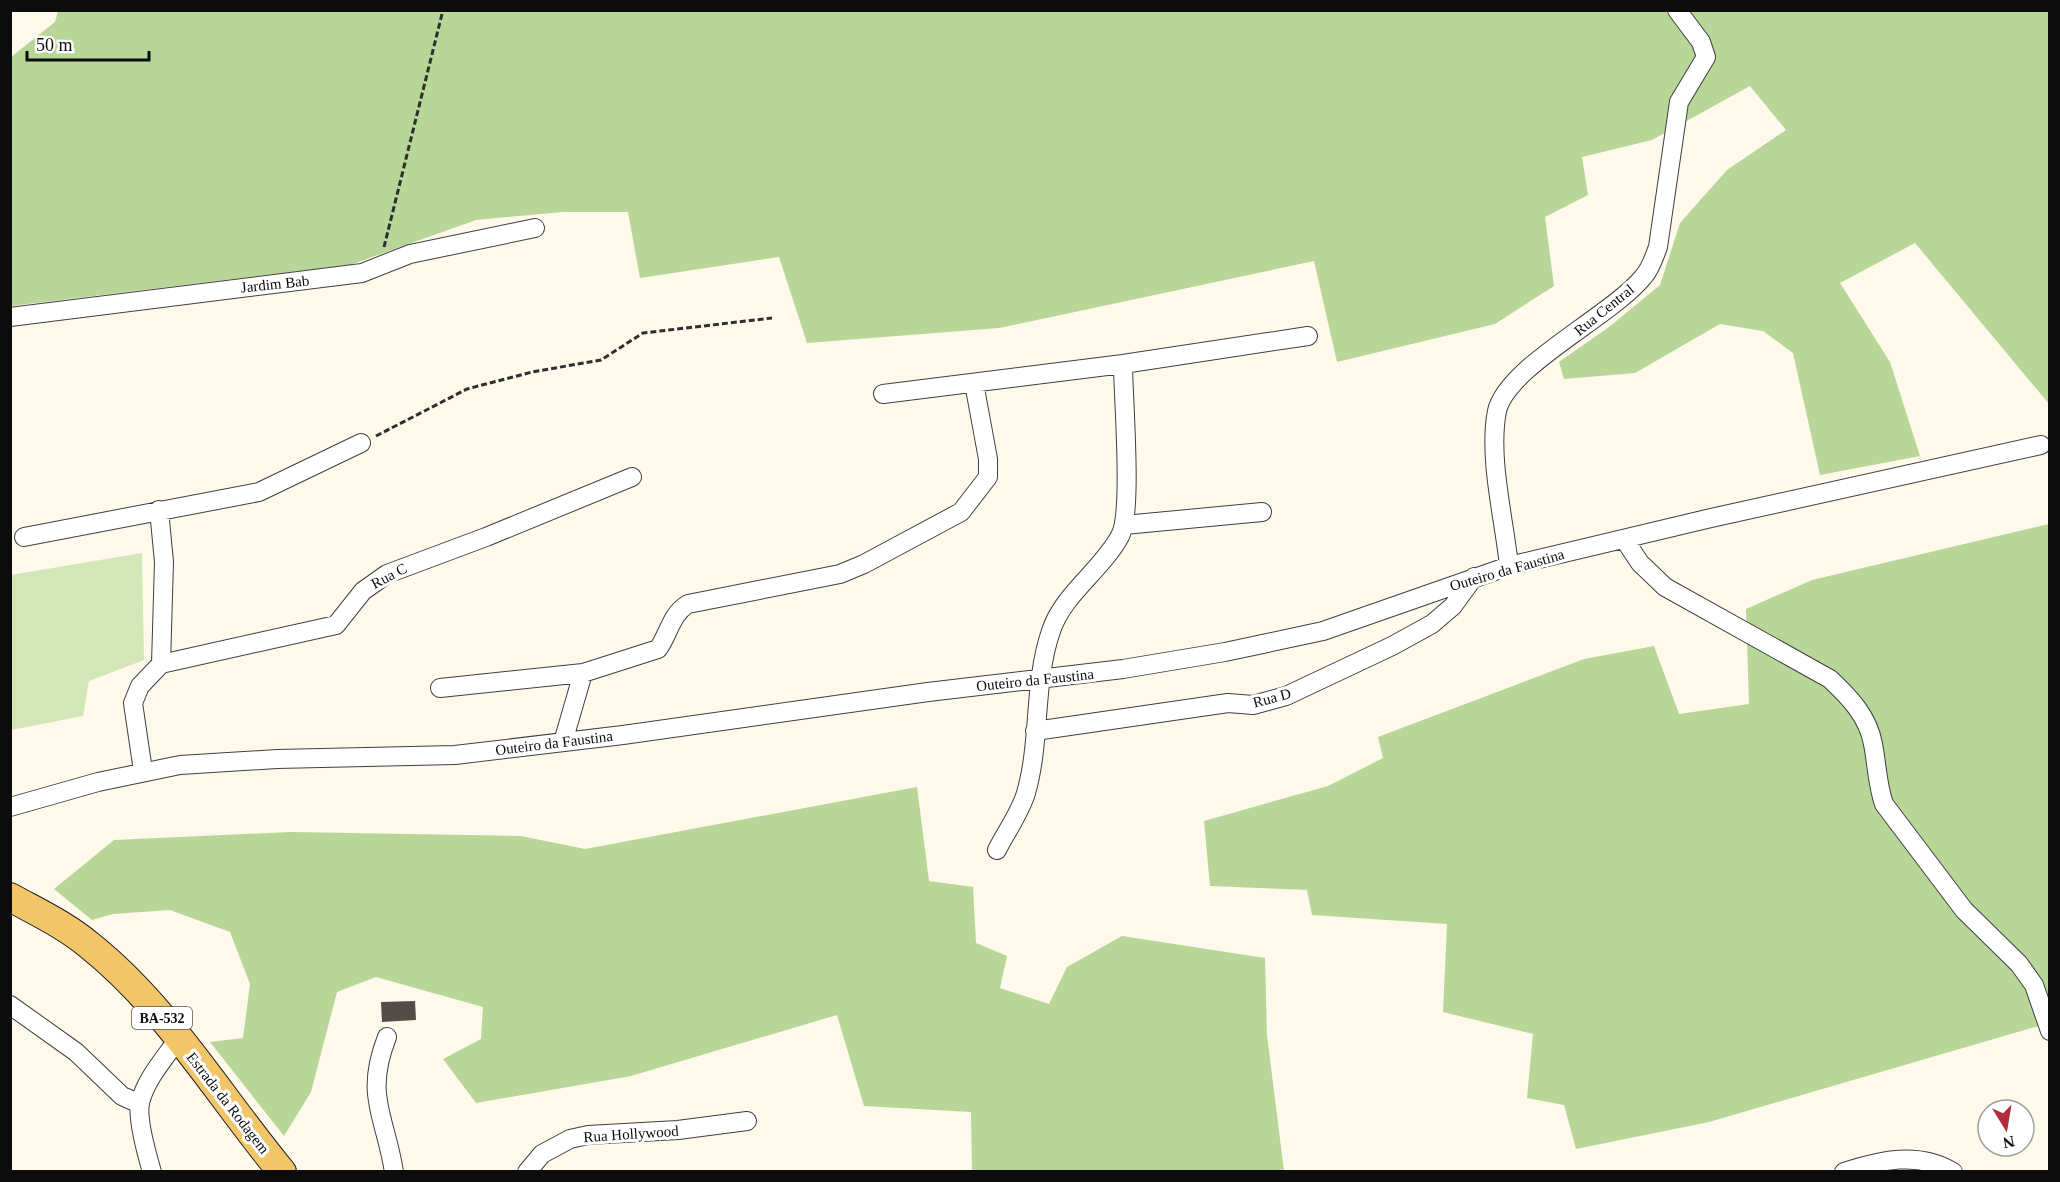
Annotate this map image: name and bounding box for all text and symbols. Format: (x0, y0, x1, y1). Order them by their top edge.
scale bar (27, 24, 148, 62)
text: 50 m (36, 35, 73, 55)
street label: Jardim Bab (240, 272, 310, 296)
street label: Rua Central (1571, 281, 1637, 339)
street label: Outeiro da Faustina (1448, 546, 1566, 594)
street label: Rua C (369, 560, 409, 592)
street label: Outeiro da Faustina (975, 666, 1095, 694)
street label: Rua D (1251, 685, 1293, 711)
street label: Outeiro da Faustina (494, 728, 614, 758)
road number: BA-532 (132, 1007, 192, 1029)
street label: Estrada da Rodagem (183, 1049, 273, 1157)
north arrow (1976, 1098, 2036, 1158)
street label: Rua Hollywood (583, 1123, 680, 1145)
text: N (2001, 1133, 2016, 1152)

